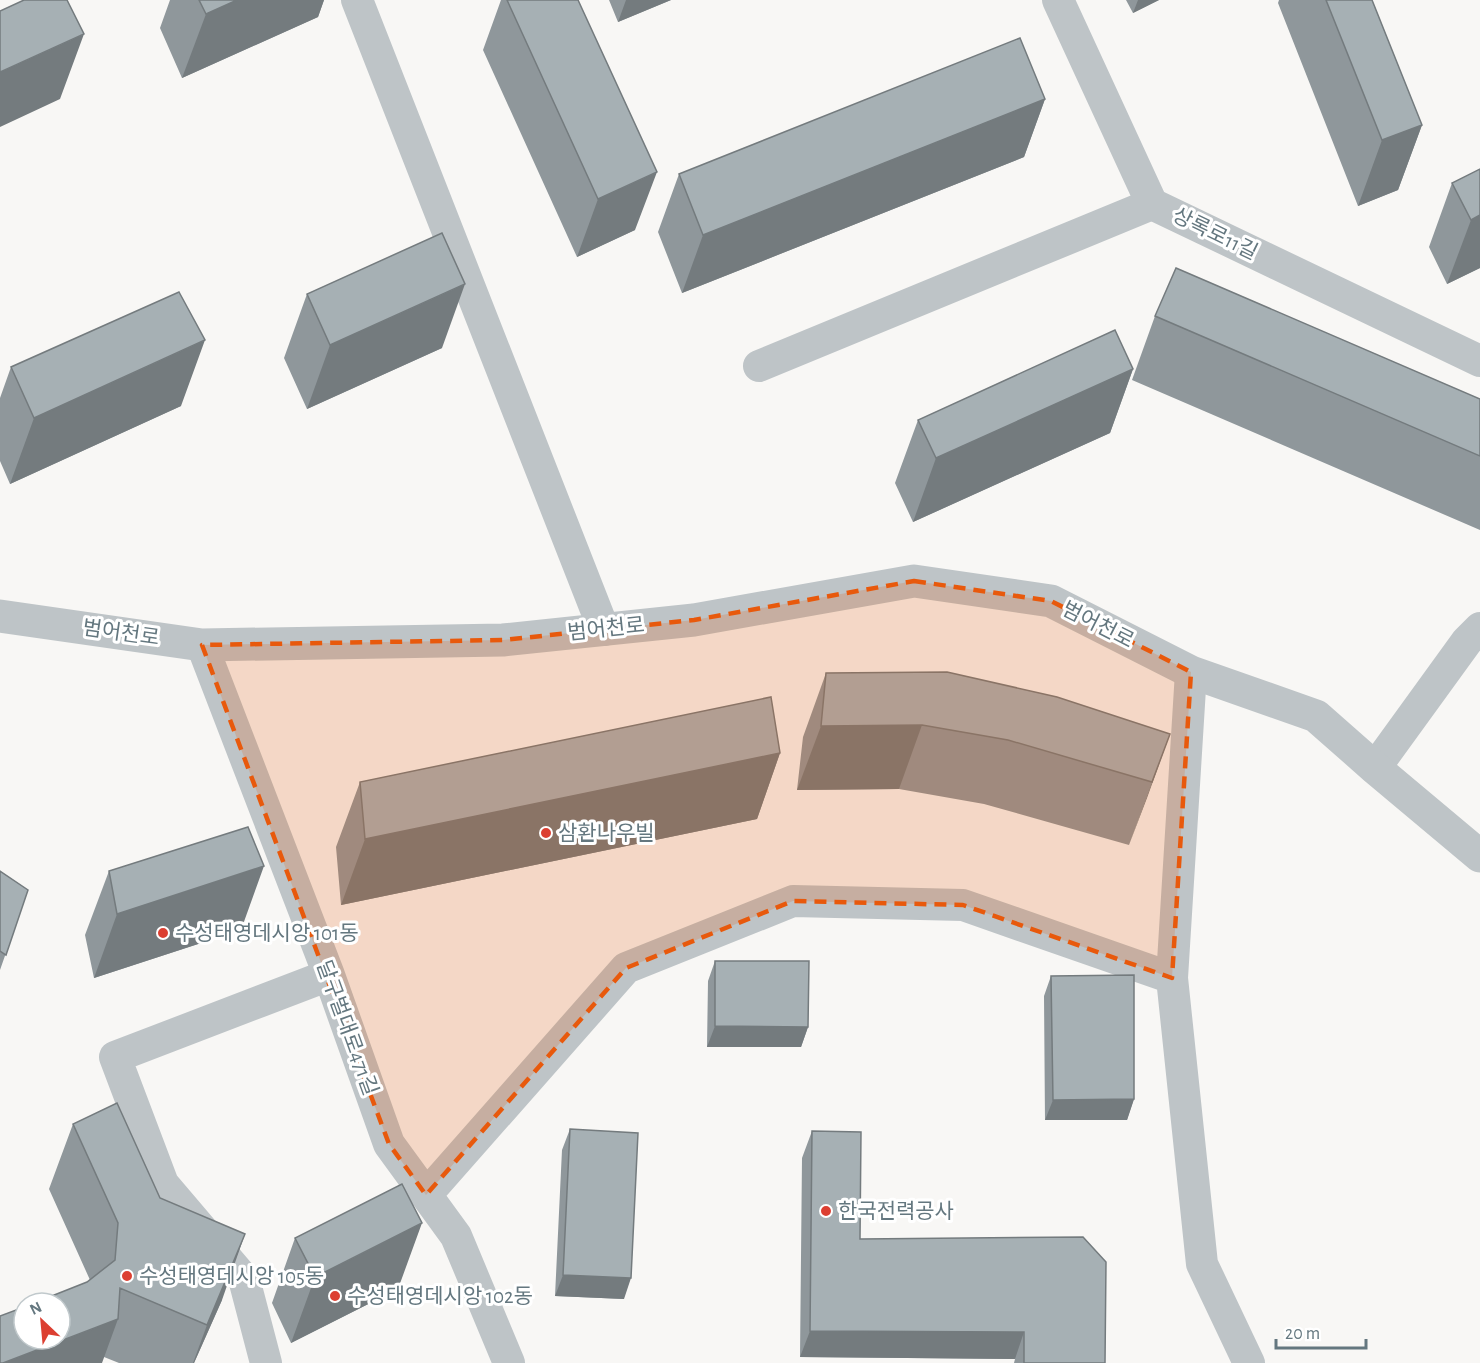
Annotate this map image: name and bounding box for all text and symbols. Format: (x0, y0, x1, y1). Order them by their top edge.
street label: 상록로11길 (1169, 204, 1261, 264)
street label: 범어천로 (1059, 597, 1138, 652)
street label: 범어천로 (566, 614, 646, 643)
street label: 범어천로 (81, 616, 161, 649)
place label: 삼환나우빌 (558, 822, 655, 844)
marker: 삼환나우빌 (539, 826, 553, 840)
place label: 수성태영데시앙 101동 (175, 922, 359, 944)
marker: 수성태영데시앙 101동 (156, 926, 170, 940)
street label: 달구벌대로471길 (313, 957, 382, 1098)
place label: 한국전력공사 (838, 1200, 954, 1222)
marker: 한국전력공사 (819, 1204, 833, 1218)
place label: 수성태영데시앙 105동 (139, 1265, 324, 1287)
marker: 수성태영데시앙 105동 (120, 1269, 134, 1283)
place label: 수성태영데시앙 102동 (347, 1285, 533, 1307)
marker: 수성태영데시앙 102동 (328, 1289, 342, 1303)
north arrow (12, 1291, 72, 1351)
text: N (27, 1299, 44, 1318)
scale bar (1276, 1312, 1366, 1350)
text: 20 m (1285, 1325, 1320, 1343)

